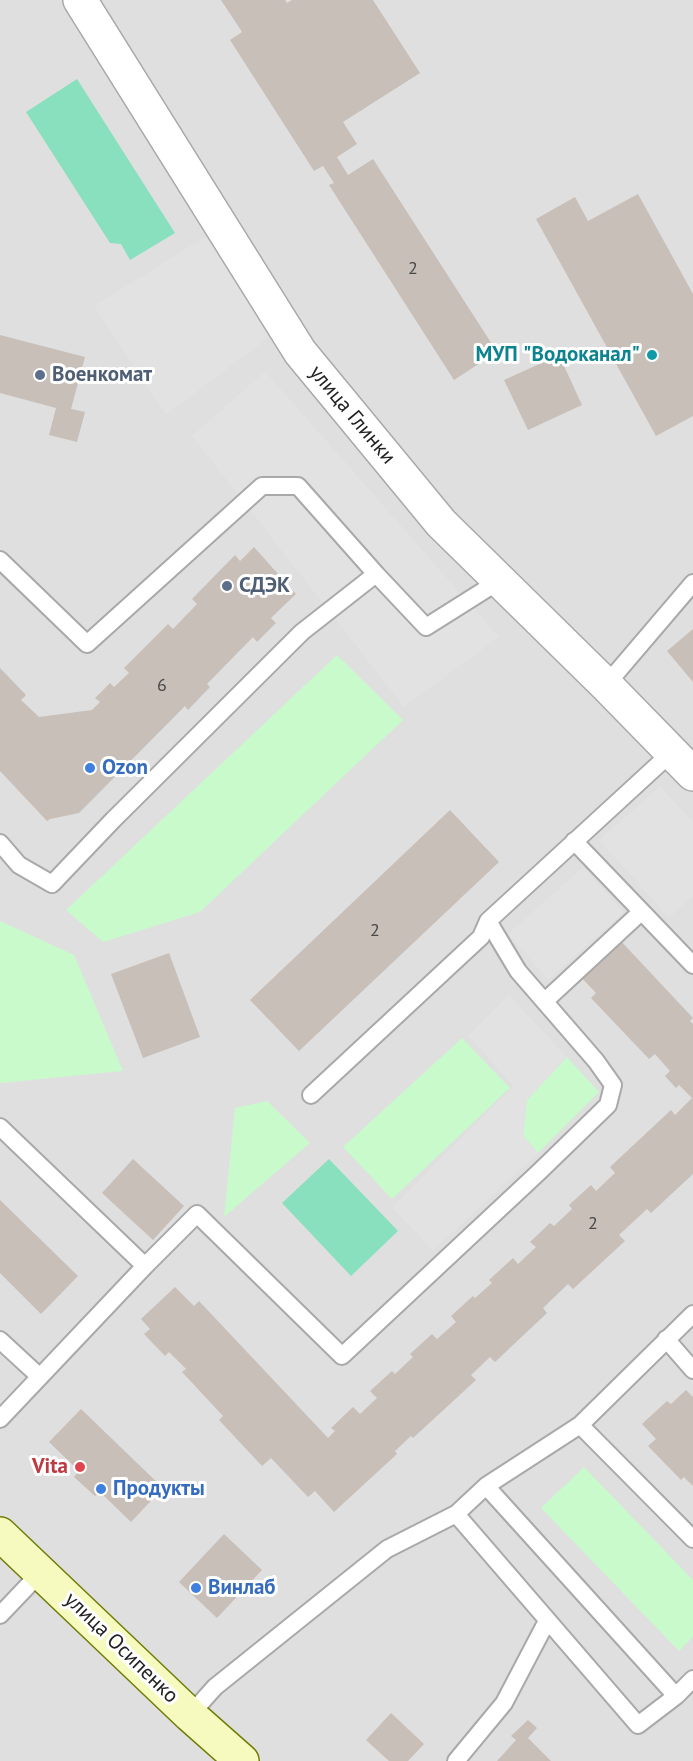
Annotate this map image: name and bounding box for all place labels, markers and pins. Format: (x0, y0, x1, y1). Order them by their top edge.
place label: МУП "Водоканал" (476, 342, 640, 368)
marker: МУП "Водоканал" (645, 348, 659, 362)
place label: Военкомат (52, 362, 152, 388)
marker: Военкомат (33, 368, 47, 382)
place label: СДЭК (239, 573, 290, 599)
marker: СДЭК (220, 579, 234, 593)
place label: Ozon (102, 755, 148, 781)
marker: Ozon (83, 761, 97, 775)
place label: Vita (32, 1454, 68, 1480)
marker: Vita (73, 1460, 87, 1474)
place label: Продукты (113, 1476, 205, 1502)
marker: Продукты (94, 1482, 108, 1496)
place label: Винлаб (208, 1575, 276, 1601)
marker: Винлаб (189, 1581, 203, 1595)

